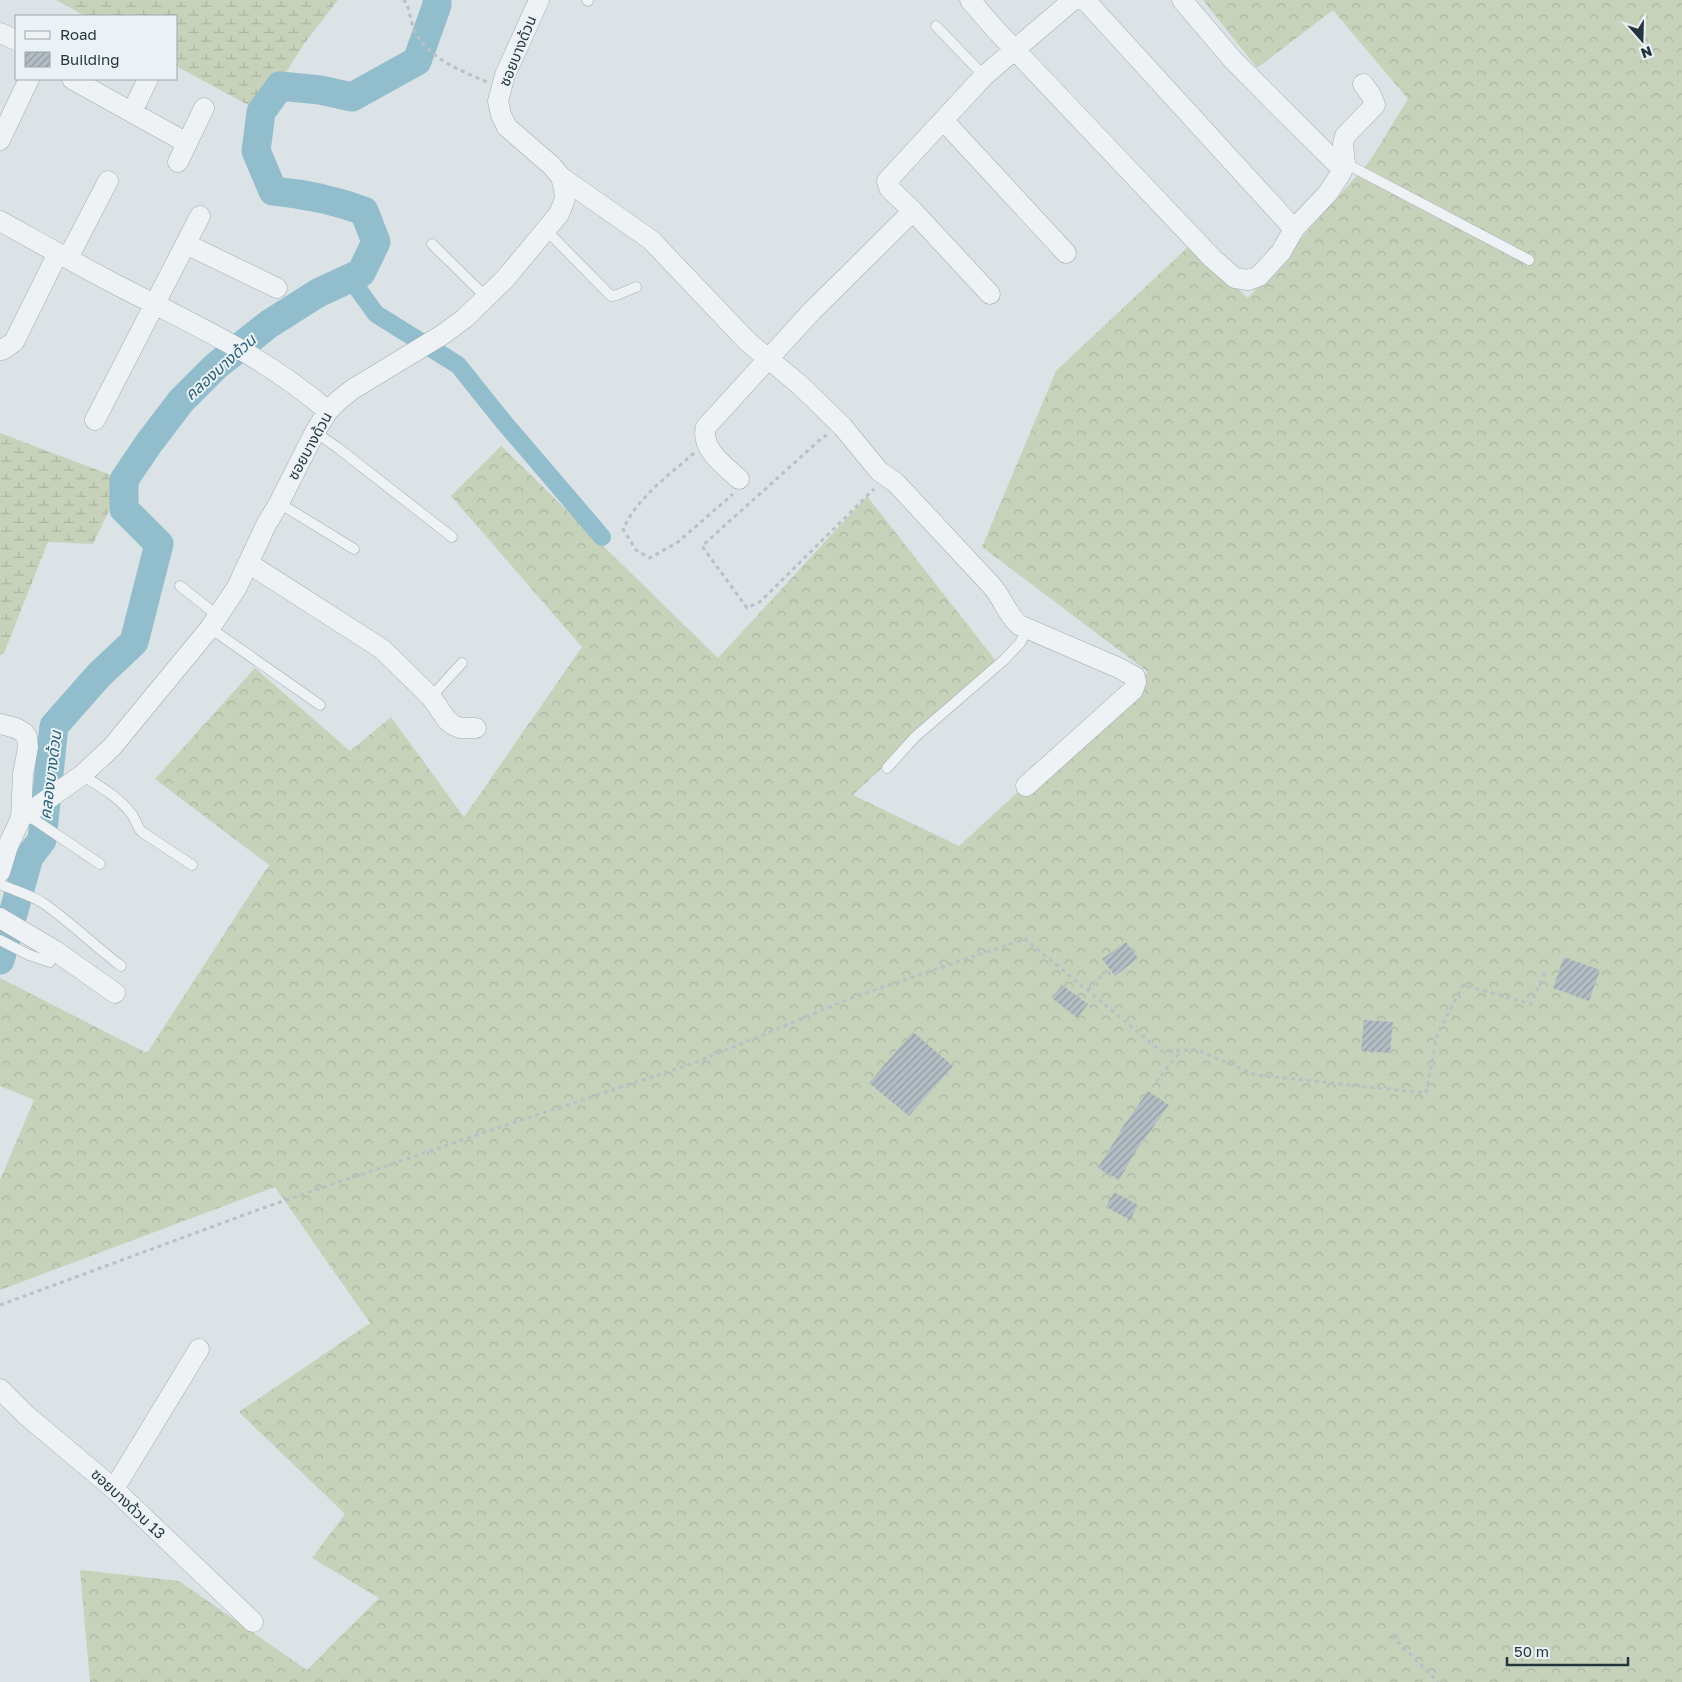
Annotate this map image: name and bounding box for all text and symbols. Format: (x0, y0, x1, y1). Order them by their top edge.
street label: ซอยบางด้วน (495, 13, 539, 89)
legend (15, 15, 178, 80)
north arrow (1617, 15, 1667, 65)
text: Road (60, 25, 97, 43)
text: N (1639, 43, 1655, 62)
text: Building (60, 50, 120, 68)
water label: คลองบางด้วน (180, 329, 261, 404)
street label: ซอยบางด้วน (283, 408, 335, 483)
water label: คลองบางด้วน (35, 728, 65, 820)
street label: ซอยบางด้วน 13 (88, 1464, 169, 1542)
scale bar (1507, 1634, 1628, 1666)
text: 50 m (1514, 1642, 1549, 1660)

